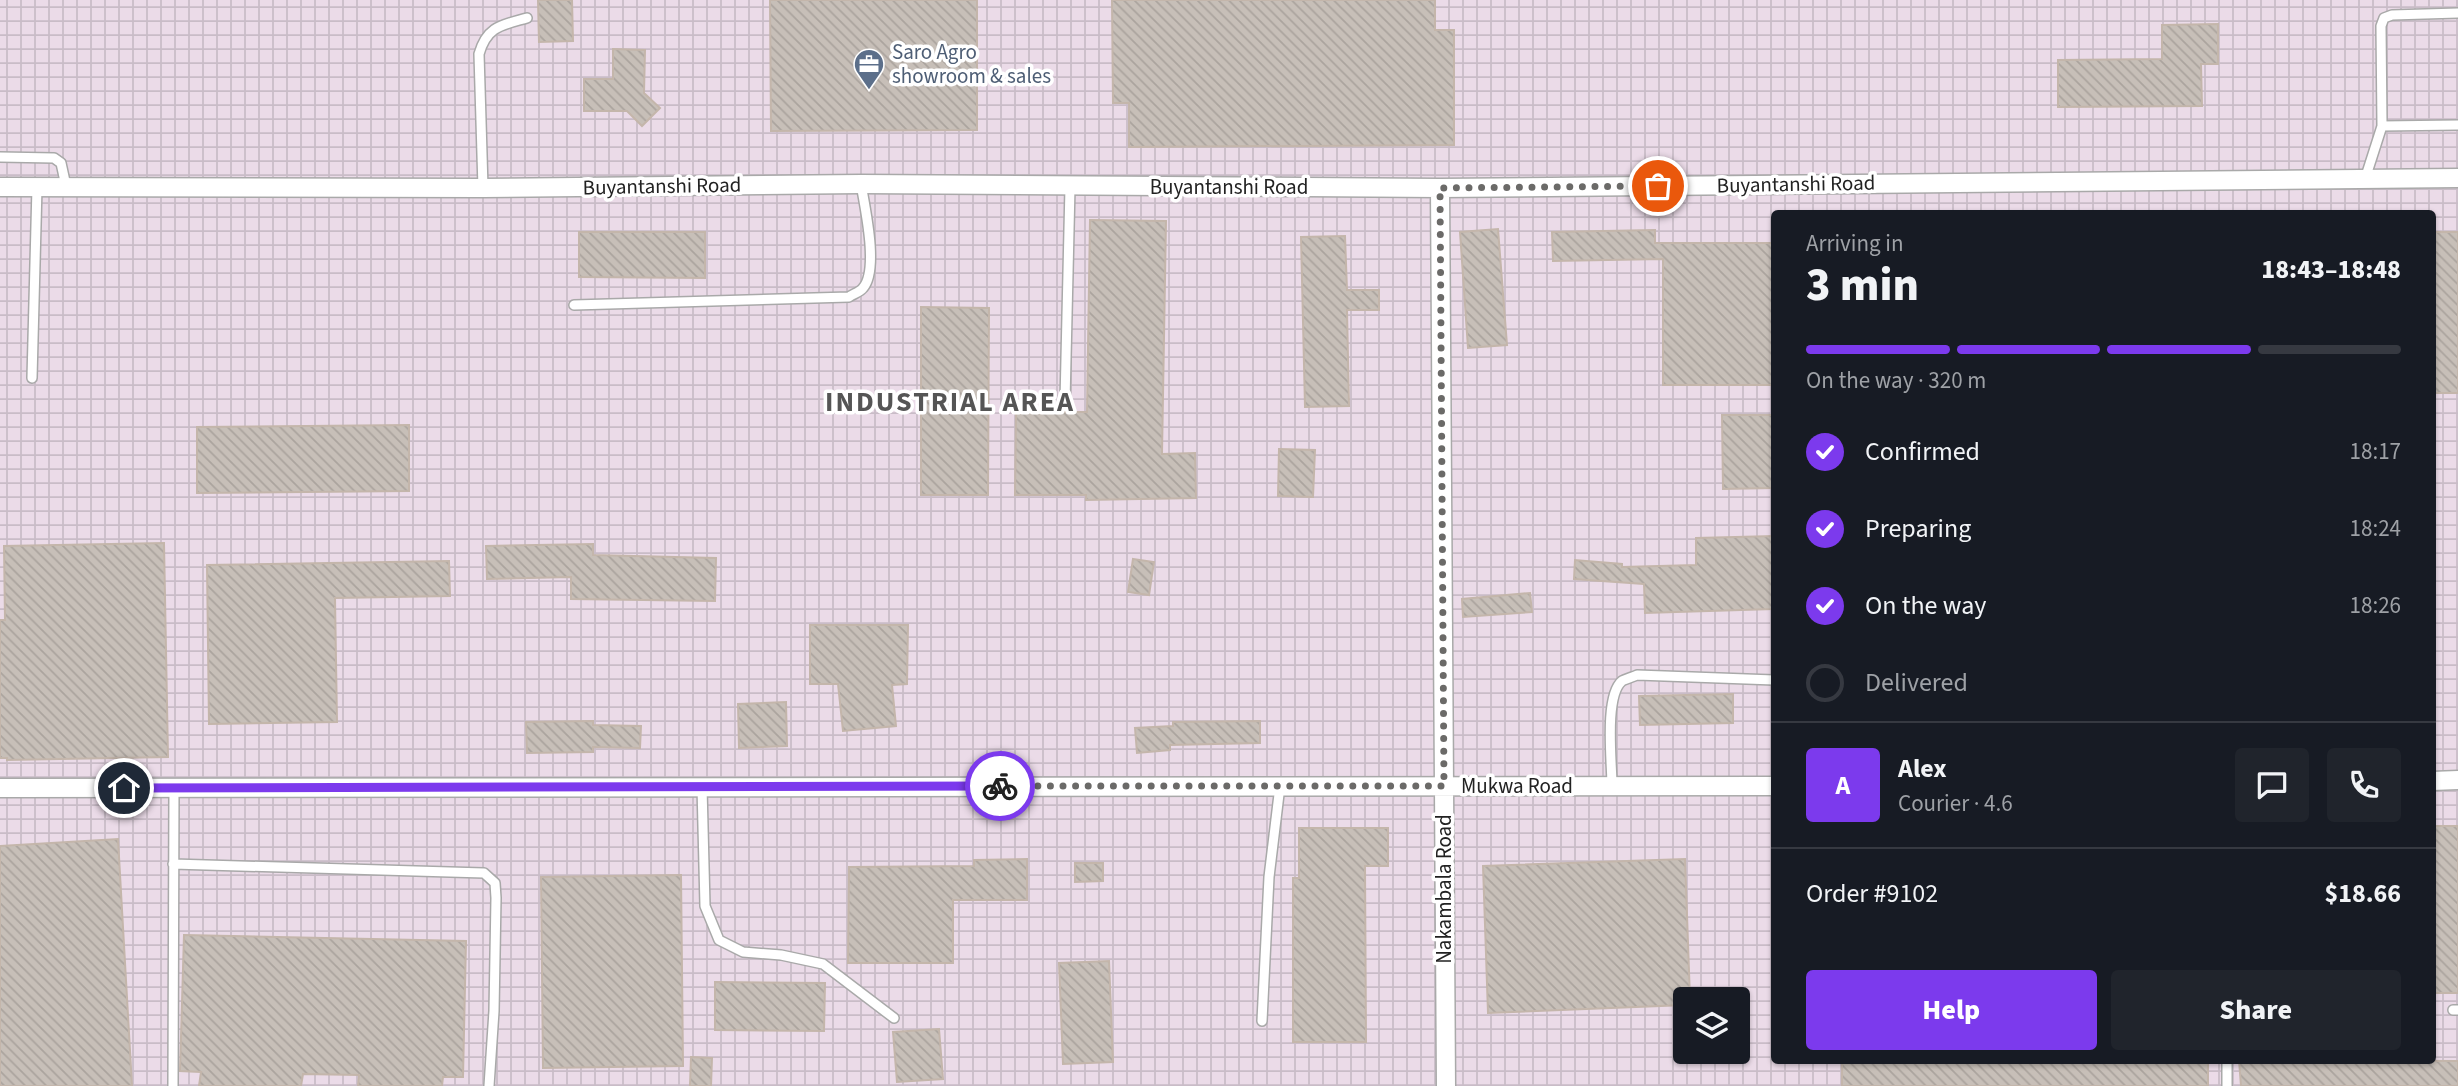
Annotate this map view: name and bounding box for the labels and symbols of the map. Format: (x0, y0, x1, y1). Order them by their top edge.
place label: Saro Agro showroom & sales (892, 37, 1051, 91)
office icon: Saro Agro showroom & sales (852, 47, 886, 91)
pin (1628, 156, 1688, 216)
street label: Buyantanshi Road (1716, 168, 1876, 200)
street label: Buyantanshi Road (582, 170, 742, 202)
street label: Buyantanshi Road (1150, 172, 1308, 202)
district label: INDUSTRIAL AREA (825, 382, 1075, 422)
courier (965, 751, 1035, 821)
pin (94, 758, 154, 818)
street label: Mukwa Road (1461, 771, 1573, 801)
street label: Nakambala Road (1429, 814, 1459, 964)

